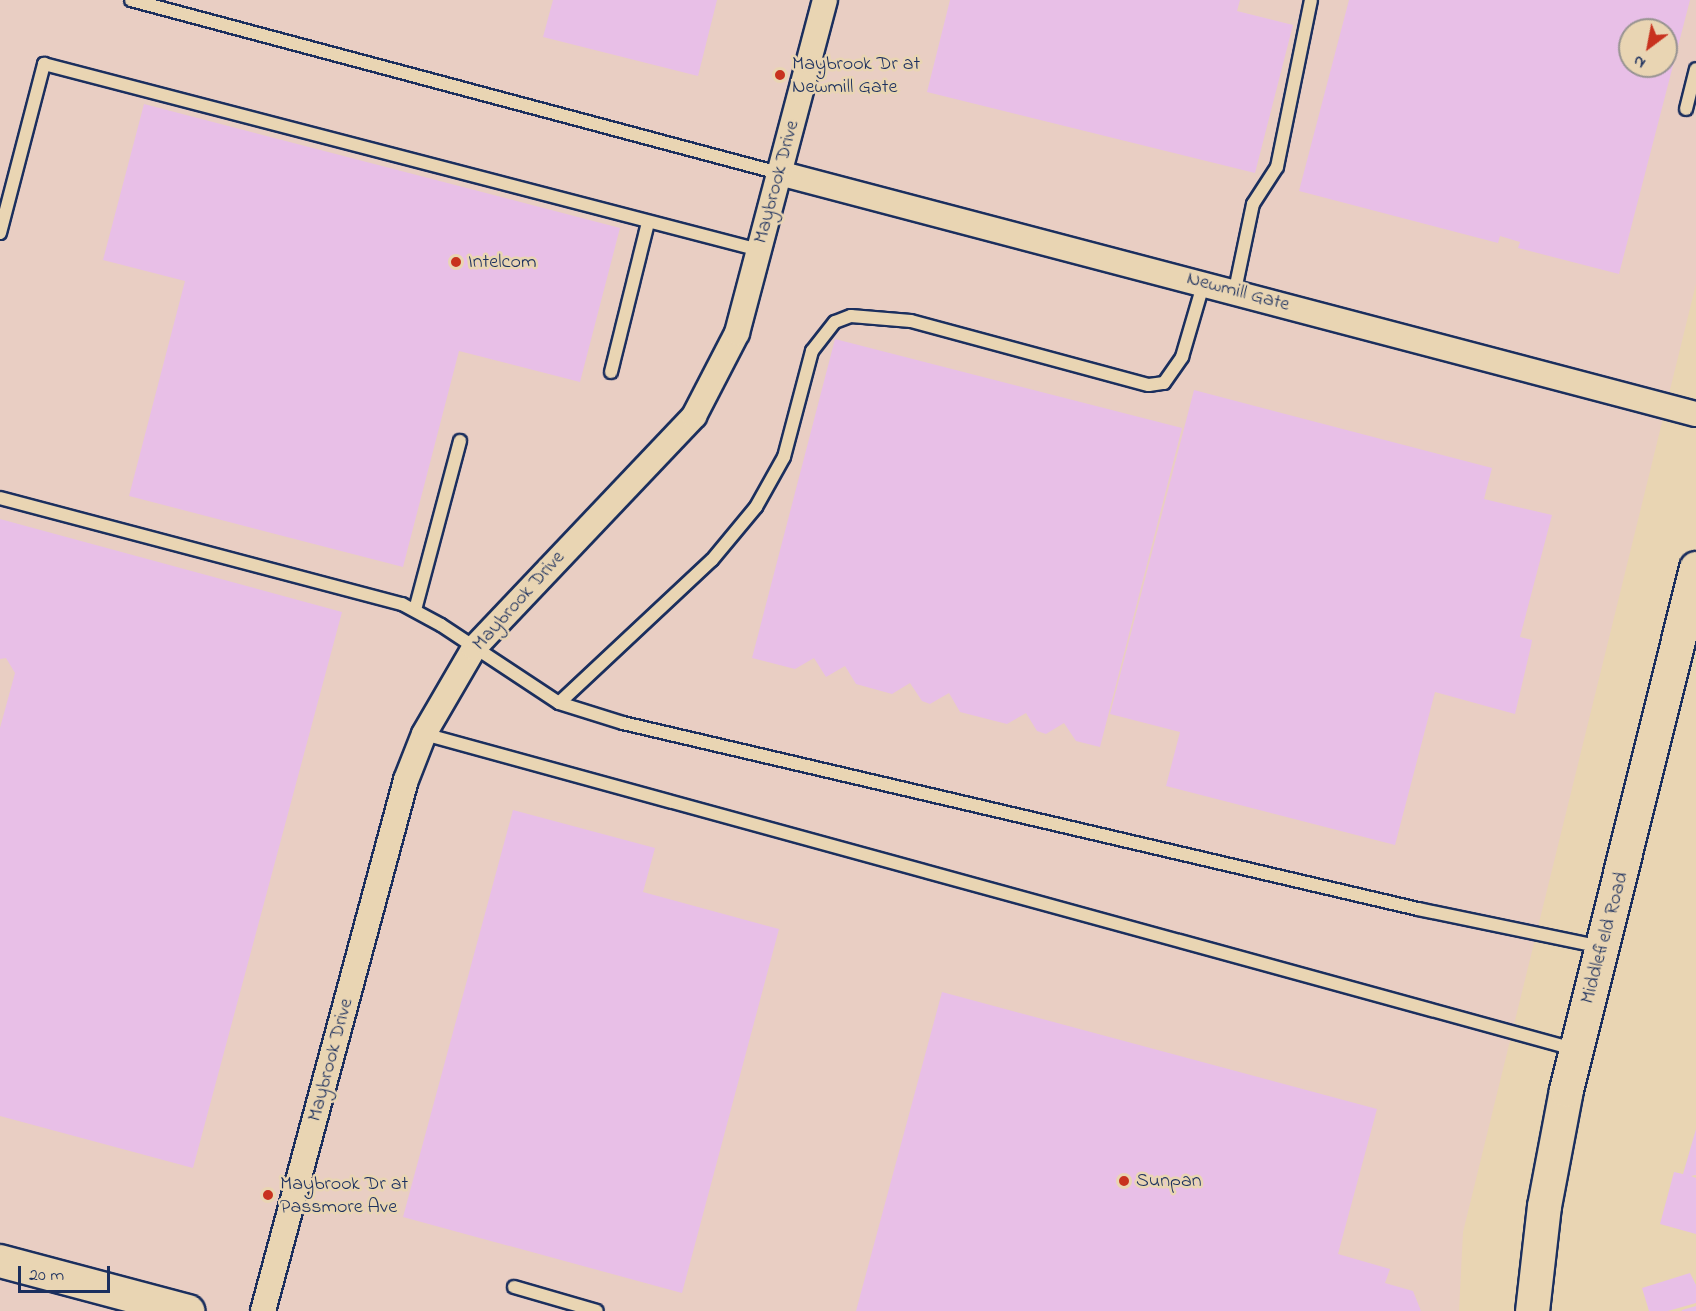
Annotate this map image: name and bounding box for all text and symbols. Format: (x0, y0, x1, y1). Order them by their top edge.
north arrow (1618, 18, 1678, 78)
text: N (1629, 49, 1650, 75)
place label: Maybrook Dr at Newmill Gate (792, 52, 920, 99)
marker: Maybrook Dr at Newmill Gate (773, 68, 787, 82)
street label: Maybrook Drive (749, 118, 805, 246)
place label: Intelcom (468, 250, 536, 274)
marker: Intelcom (449, 255, 463, 269)
street label: Newmill Gate (1184, 267, 1292, 317)
street label: Maybrook Drive (468, 546, 570, 656)
street label: Middlefield Road (1576, 869, 1634, 1007)
street label: Maybrook Drive (303, 996, 359, 1124)
place label: Sunpan (1136, 1169, 1202, 1193)
place label: Maybrook Dr at Passmore Ave (280, 1172, 408, 1219)
marker: Sunpan (1117, 1174, 1131, 1188)
marker: Maybrook Dr at Passmore Ave (261, 1188, 275, 1202)
scale bar (21, 1254, 112, 1292)
text: 20 m (29, 1263, 64, 1289)

